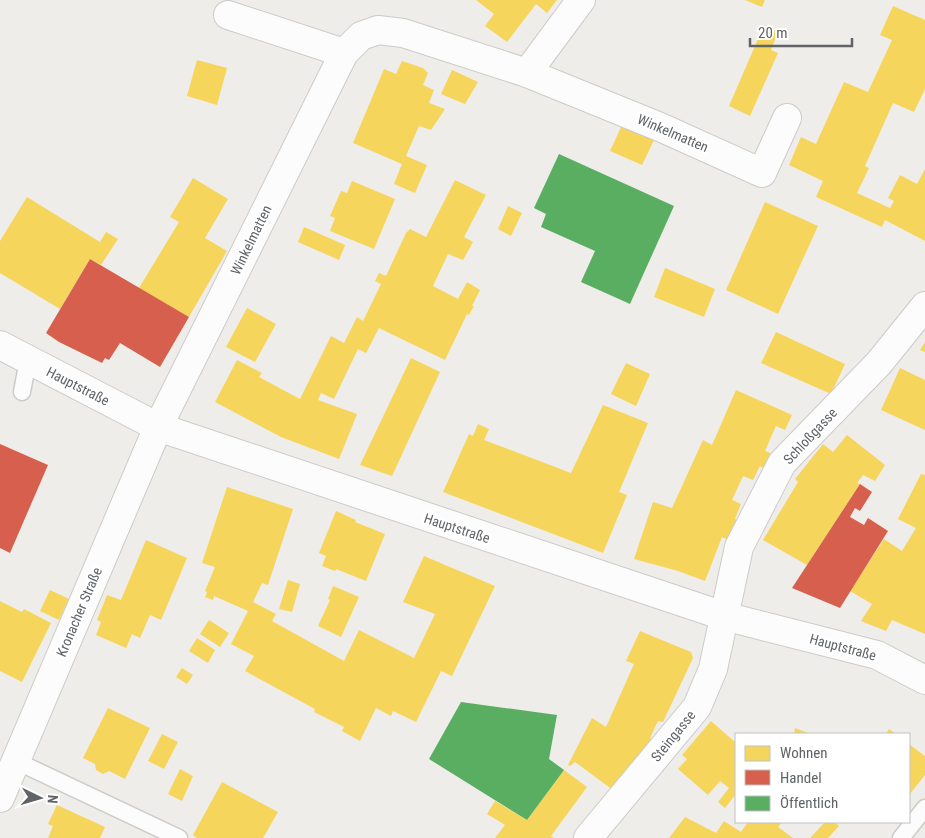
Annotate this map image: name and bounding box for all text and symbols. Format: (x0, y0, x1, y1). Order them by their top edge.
scale bar (750, 15, 852, 47)
text: 20 m (758, 24, 788, 42)
street label: Winkelmatten (635, 111, 711, 155)
street label: Winkelmatten (227, 203, 275, 277)
street label: Hauptstraße (44, 363, 112, 409)
street label: Schloßgasse (780, 404, 840, 467)
street label: Hauptstraße (422, 510, 492, 546)
street label: Kronacher Straße (53, 565, 105, 659)
street label: Hauptstraße (808, 630, 878, 664)
street label: Steingasse (648, 707, 699, 765)
legend (735, 733, 910, 823)
text: Wohnen (780, 744, 828, 762)
text: Handel (780, 769, 822, 787)
north arrow (15, 773, 65, 823)
text: N (45, 794, 61, 804)
text: Öffentlich (780, 794, 838, 812)

